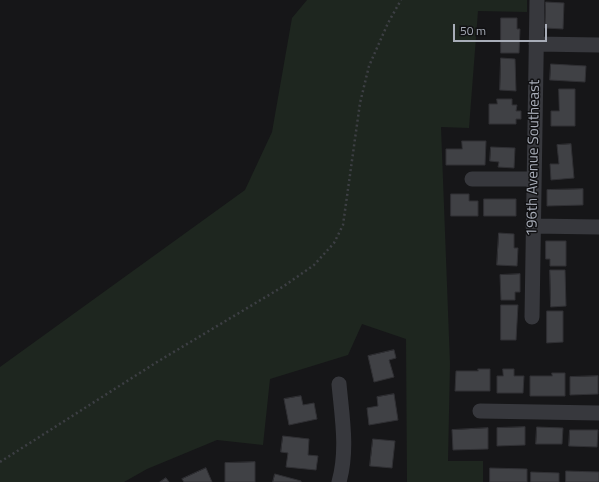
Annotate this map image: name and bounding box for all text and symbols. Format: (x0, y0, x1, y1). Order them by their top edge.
scale bar (455, 16, 549, 42)
text: 50 m (460, 21, 486, 40)
street label: 196th Avenue Southeast (524, 80, 544, 236)

